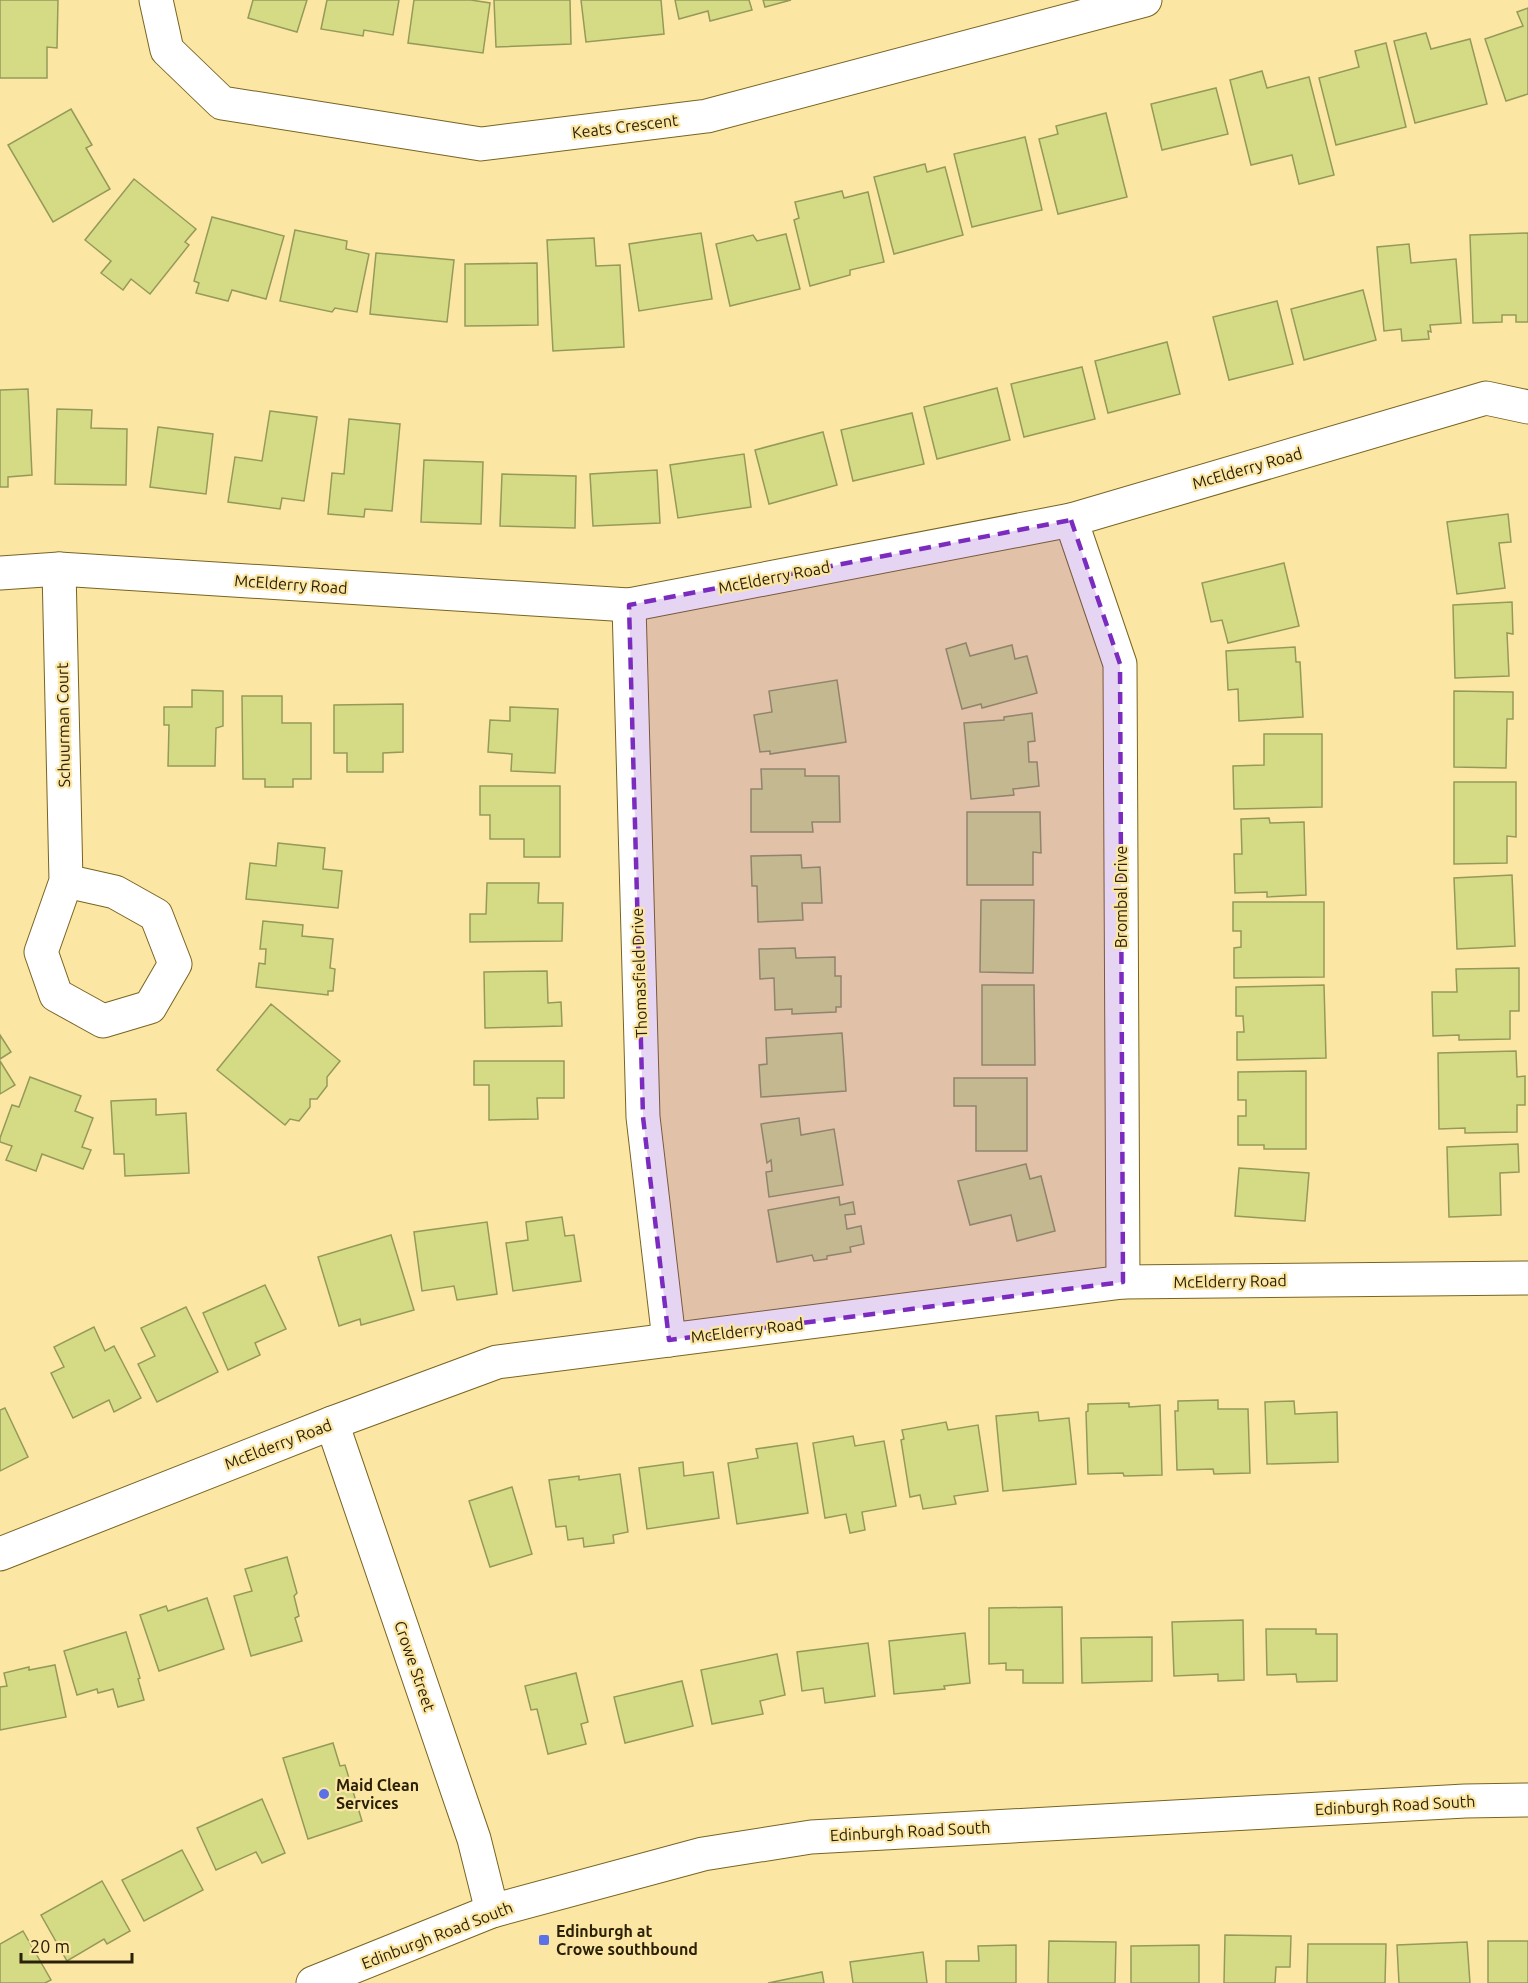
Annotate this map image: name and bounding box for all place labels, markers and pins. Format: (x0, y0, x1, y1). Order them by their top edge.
place label: Maid Clean Services (336, 1776, 419, 1812)
marker: Maid Clean Services (317, 1787, 331, 1801)
place label: Edinburgh at Crowe southbound (556, 1922, 698, 1958)
marker: Edinburgh at Crowe southbound (537, 1933, 551, 1947)

